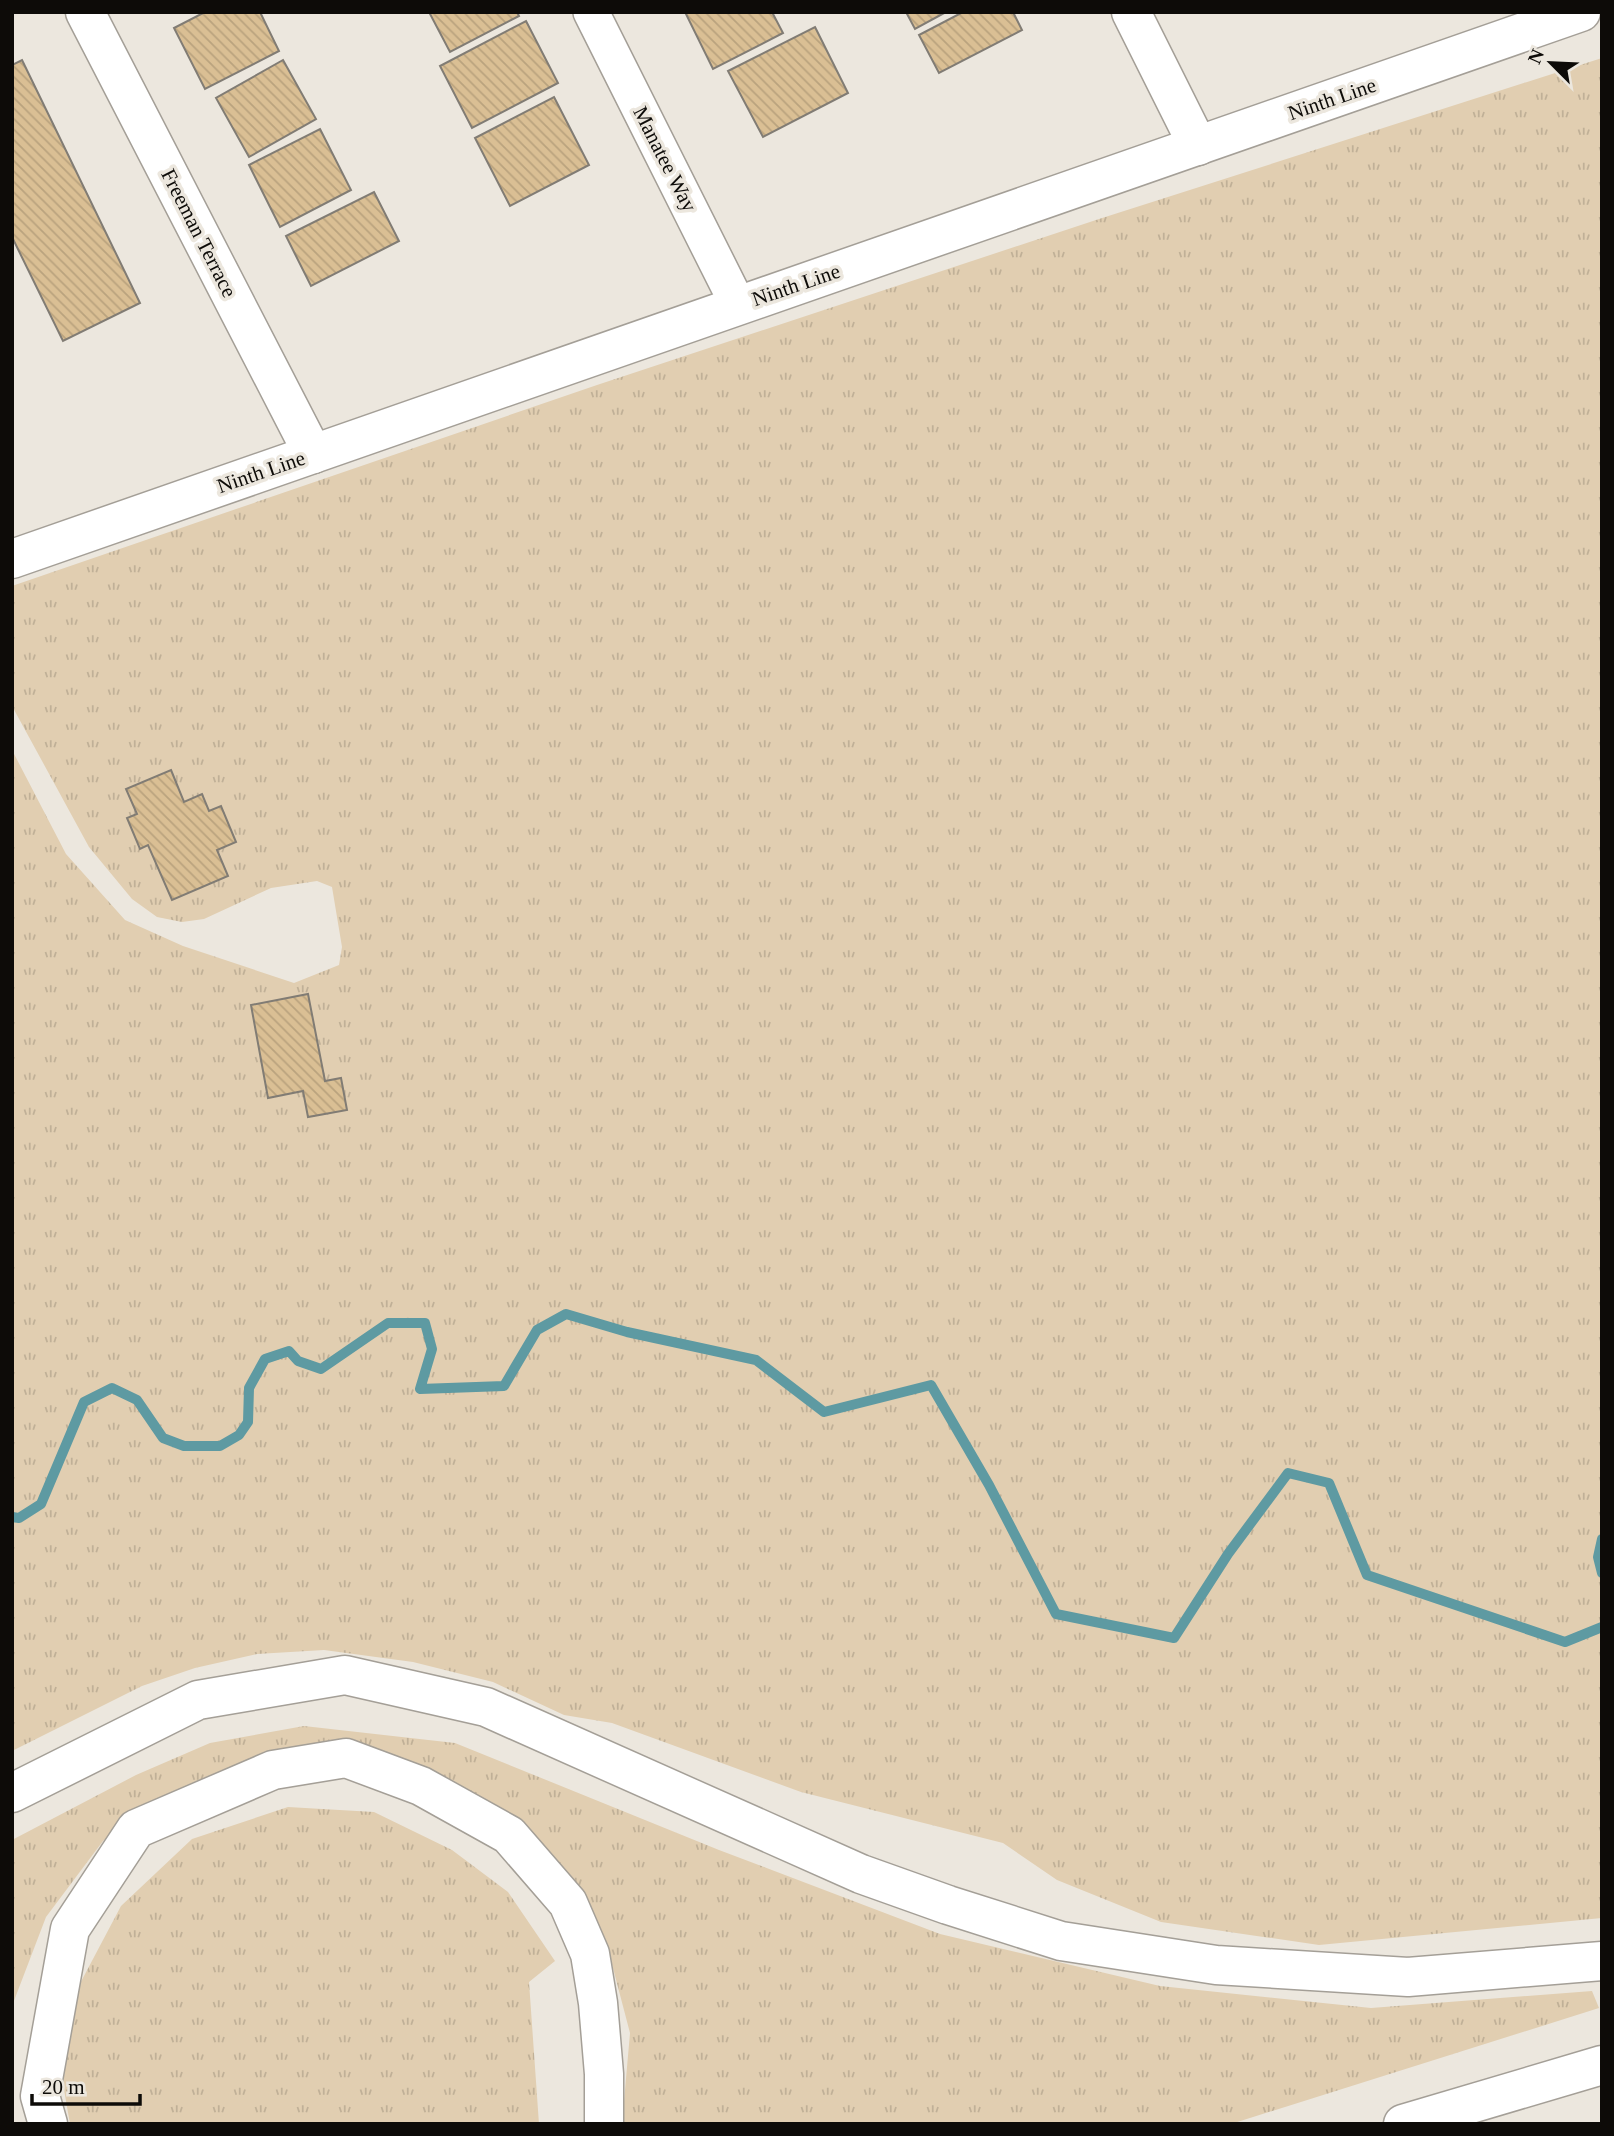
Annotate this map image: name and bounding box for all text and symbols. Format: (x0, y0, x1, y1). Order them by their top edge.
north arrow (1516, 28, 1586, 98)
text: N (1524, 46, 1548, 67)
street label: Ninth Line (1285, 73, 1379, 125)
street label: Manatee Way (628, 102, 702, 216)
street label: Freeman Terrace (156, 165, 242, 301)
street label: Ninth Line (749, 259, 843, 311)
street label: Ninth Line (214, 446, 308, 498)
scale bar (32, 2062, 140, 2106)
text: 20 m (42, 2075, 85, 2099)

